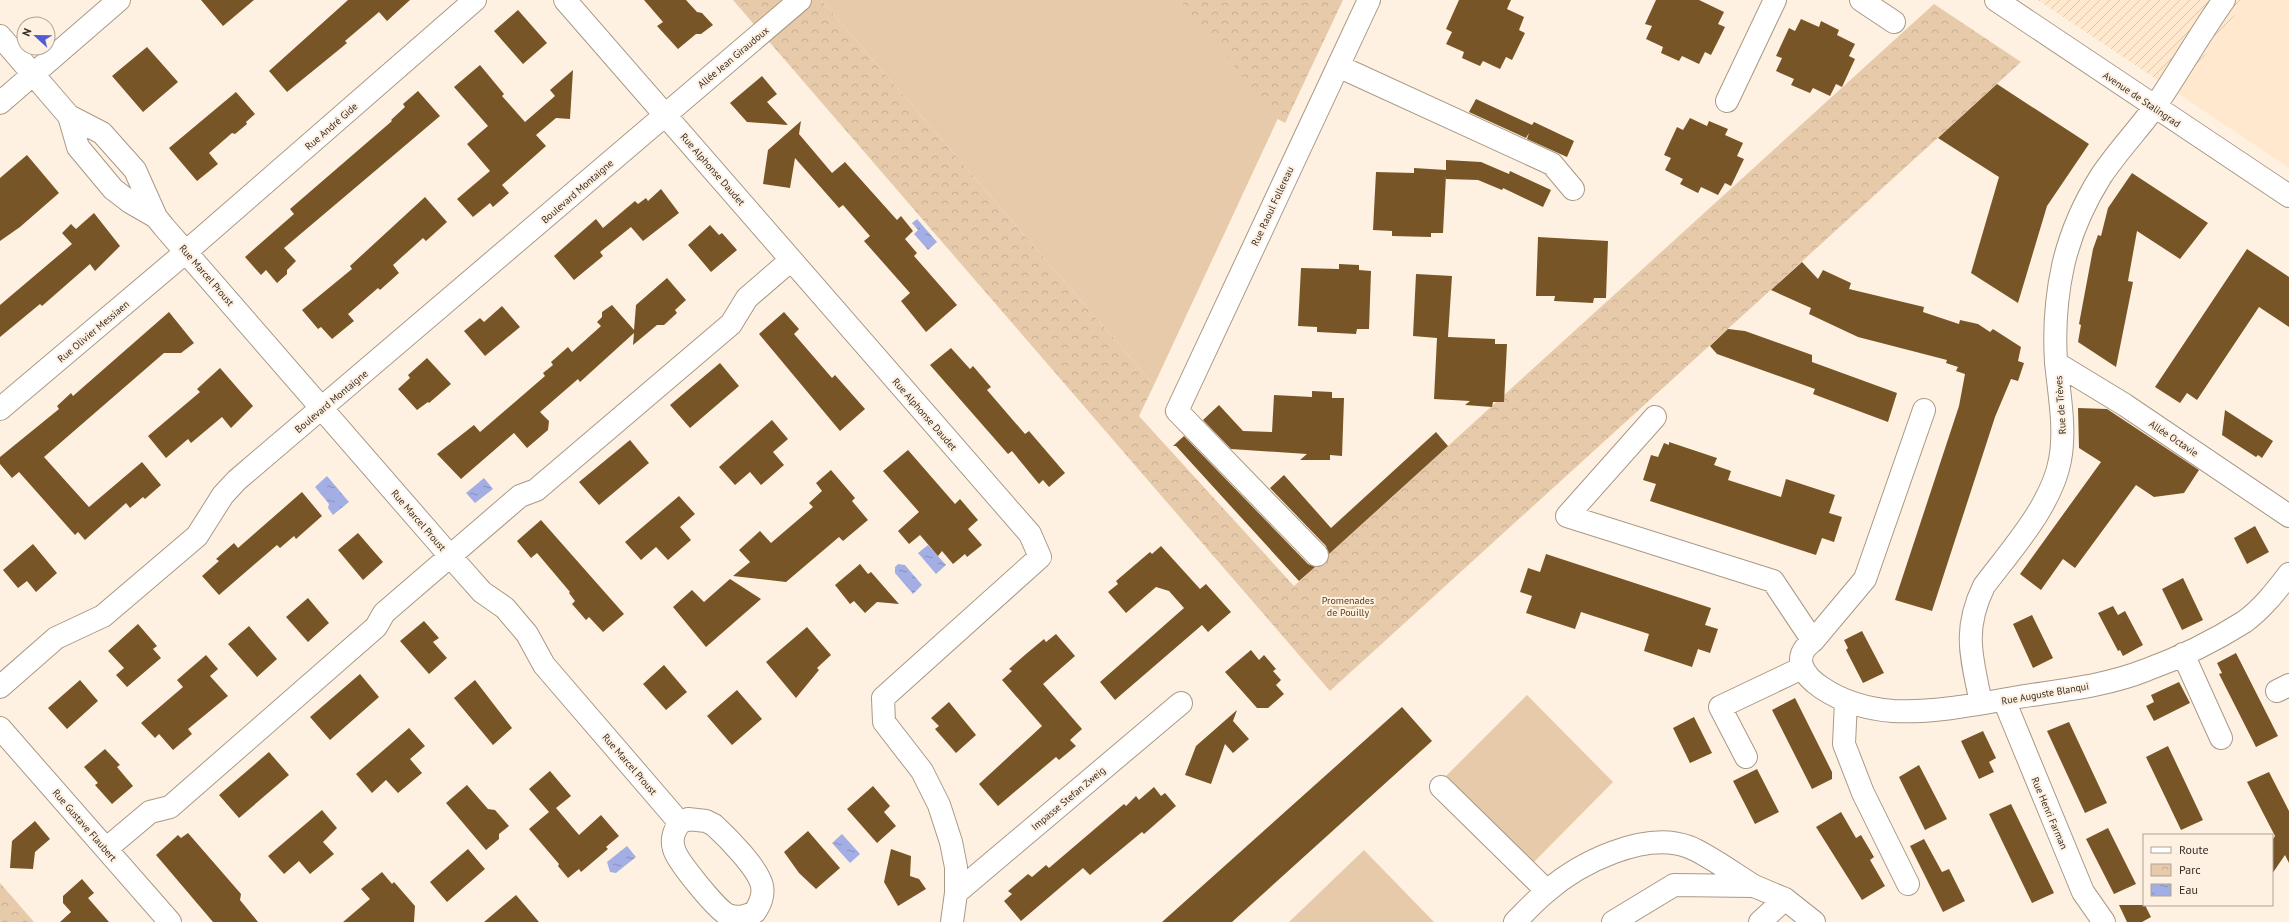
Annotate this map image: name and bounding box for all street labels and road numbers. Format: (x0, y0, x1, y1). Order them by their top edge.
street label: Allée Jean Giraudoux (695, 24, 772, 91)
street label: Avenue de Stalingrad (2100, 69, 2183, 130)
street label: Rue André Gide (302, 100, 360, 153)
street label: Rue Alphonse Daudet (678, 130, 748, 209)
street label: Boulevard Montaigne (539, 157, 616, 226)
street label: Rue Raoul Follereau (1248, 164, 1297, 248)
street label: Rue Marcel Proust (176, 242, 237, 309)
street label: Rue Olivier Messiaen (55, 298, 132, 365)
street label: Boulevard Montaigne (292, 367, 370, 436)
street label: Rue Alphonse Daudet (890, 375, 960, 454)
street label: Rue de Trèves (2052, 375, 2069, 435)
street label: Allée Octavie (2147, 417, 2201, 460)
street label: Rue Marcel Proust (388, 487, 449, 554)
street label: Rue Auguste Blanqui (2000, 679, 2090, 708)
street label: Rue Marcel Proust (599, 731, 660, 798)
street label: Impasse Stefan Zweig (1029, 764, 1108, 833)
street label: Rue Henri Farman (2028, 775, 2071, 851)
street label: Rue Gustave Flaubert (50, 787, 120, 865)

